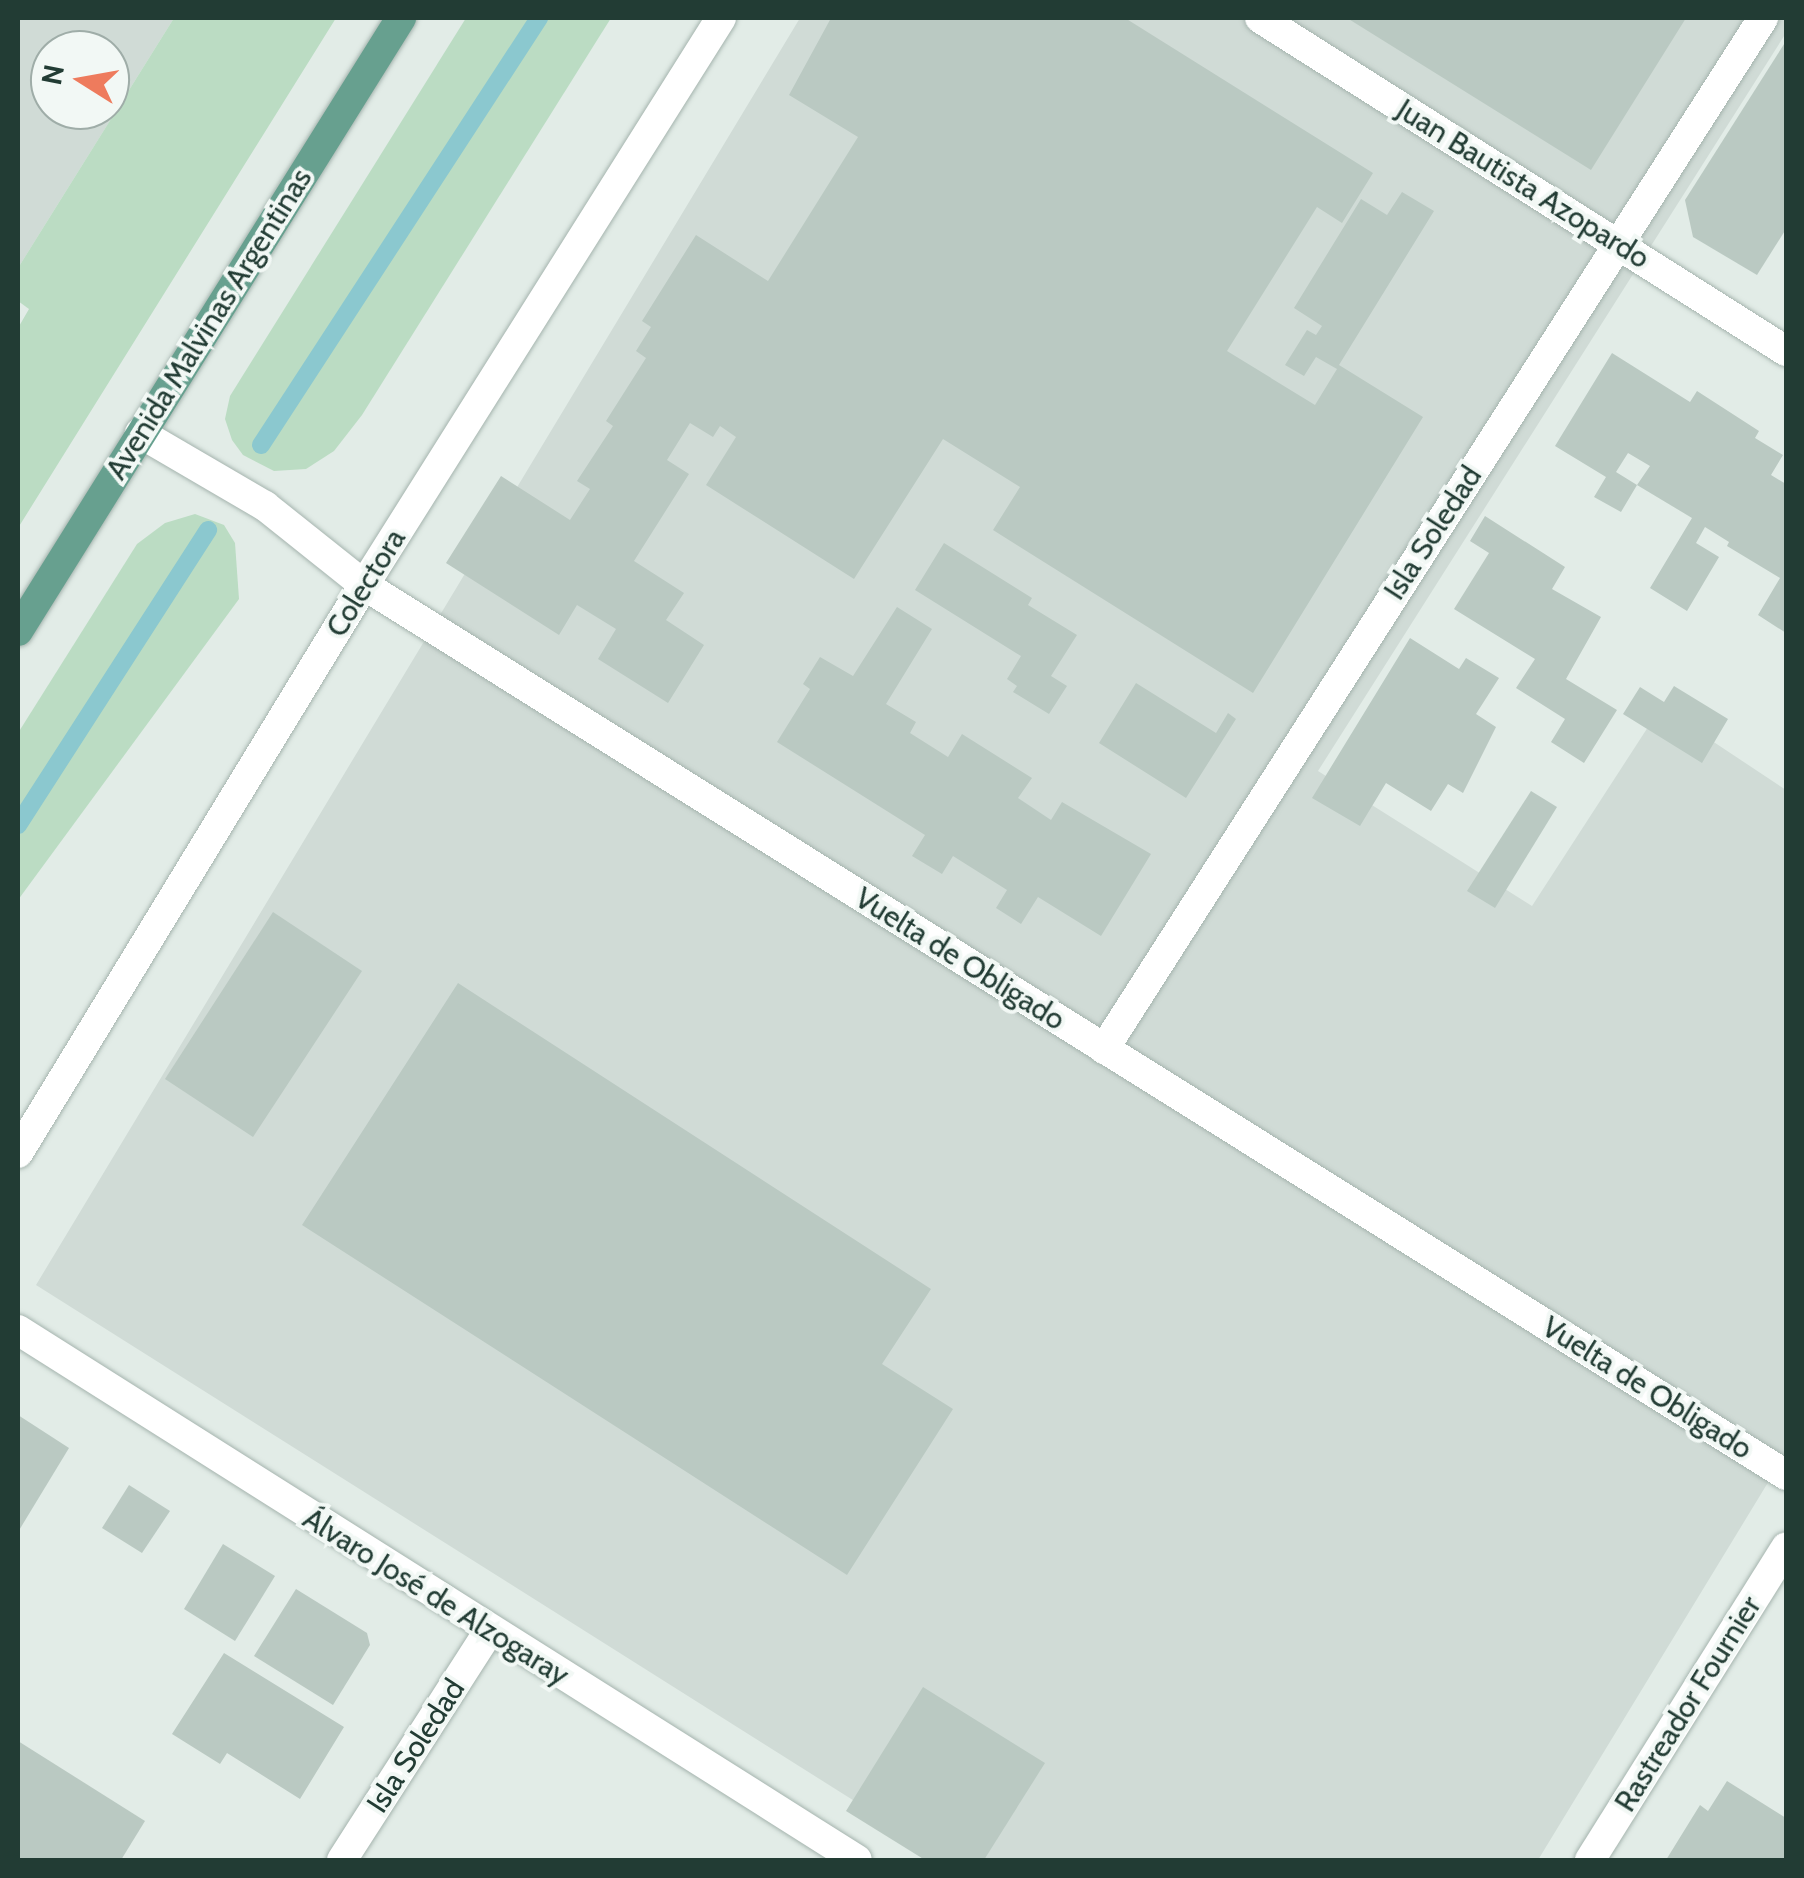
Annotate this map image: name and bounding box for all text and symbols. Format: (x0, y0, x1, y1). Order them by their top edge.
north arrow (30, 30, 130, 130)
text: N (34, 62, 71, 88)
street label: Juan Bautista Azopardo (1390, 92, 1656, 276)
street label: Avenida Malvinas Argentinas (98, 162, 320, 486)
street label: Isla Soledad (1377, 459, 1489, 607)
street label: Colectora (319, 522, 413, 644)
street label: Vuelta de Obligado (848, 880, 1072, 1038)
street label: Vuelta de Obligado (1535, 1309, 1759, 1467)
street label: Álvaro José de Alzogaray (296, 1500, 576, 1694)
street label: Rastreador Fournier (1607, 1590, 1769, 1818)
street label: Isla Soledad (360, 1672, 472, 1820)

